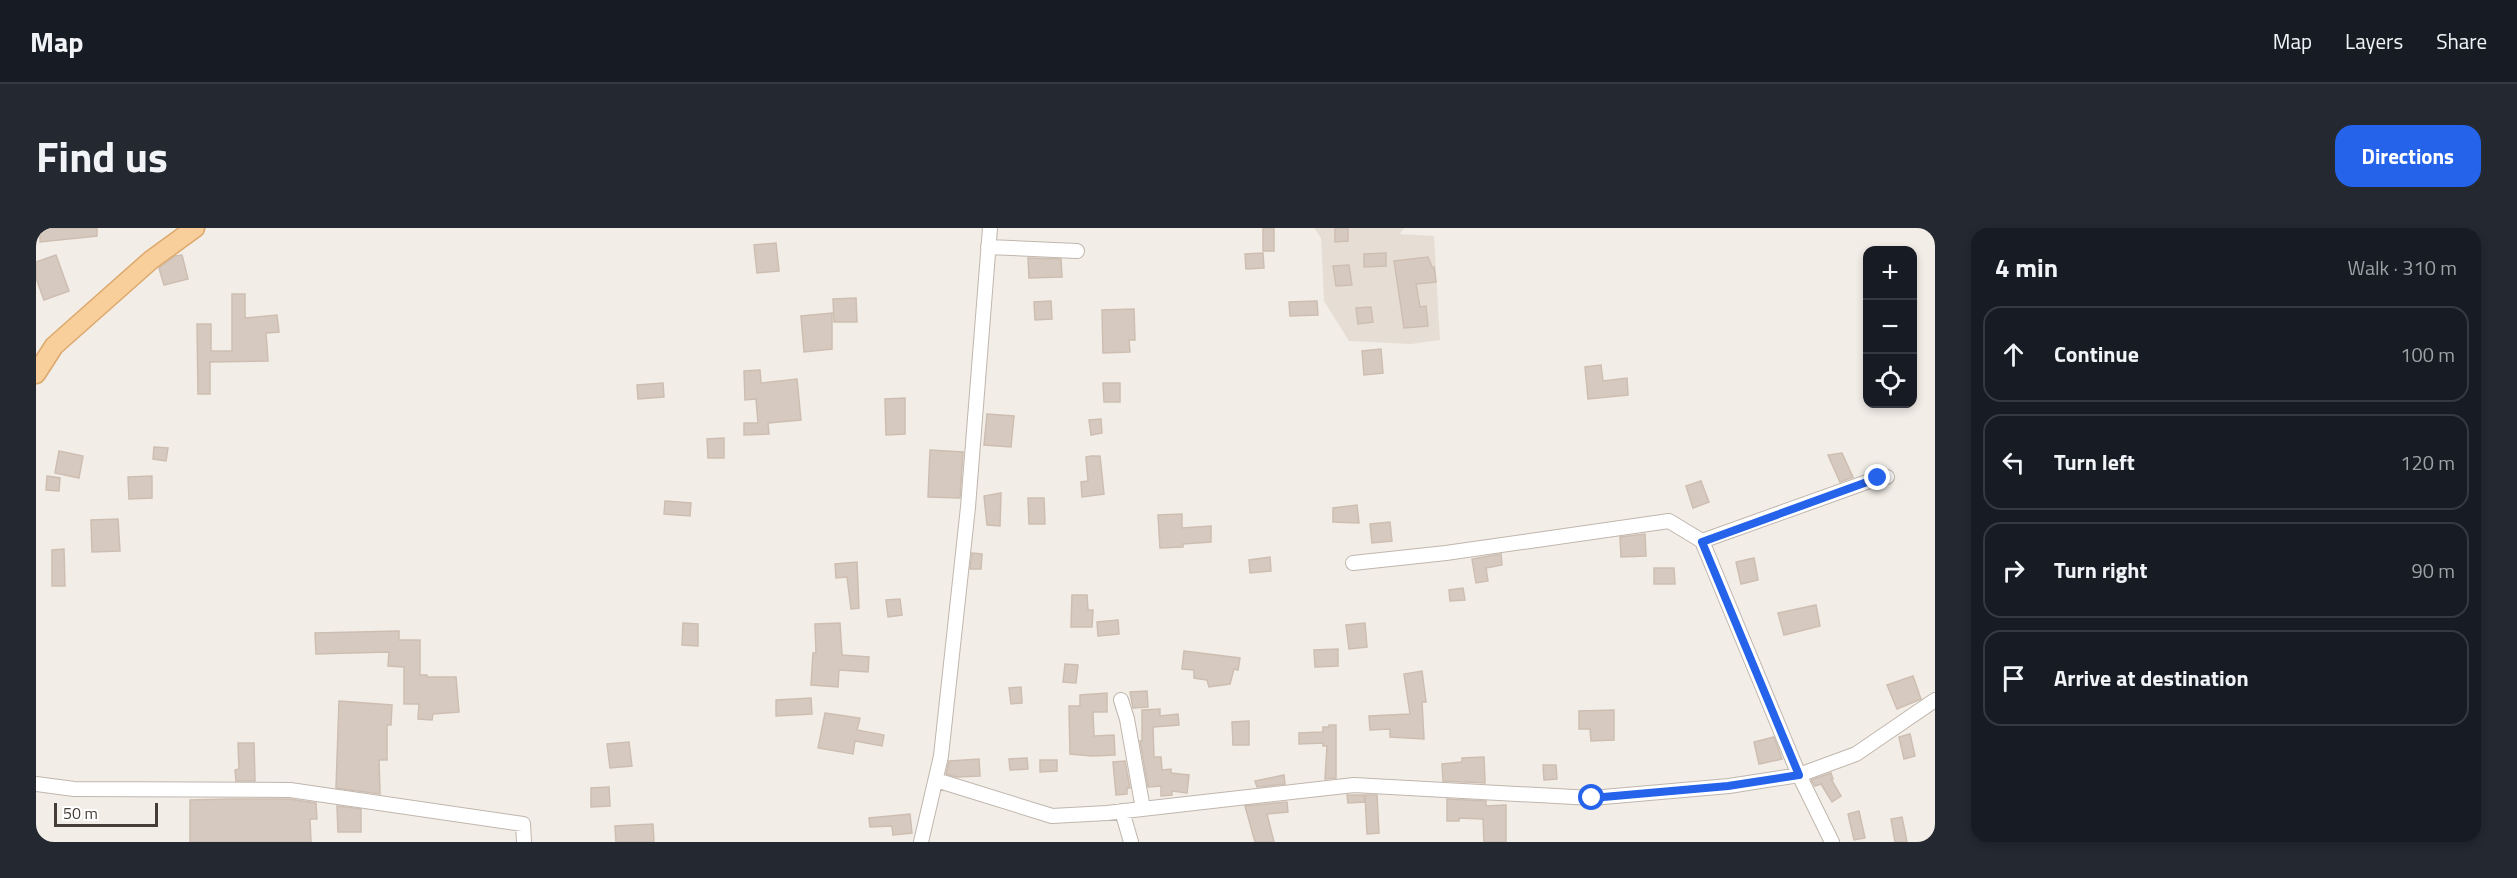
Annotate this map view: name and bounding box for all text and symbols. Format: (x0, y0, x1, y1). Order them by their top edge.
text: Map (30, 20, 84, 63)
text: Map (2273, 25, 2312, 57)
text: Layers (2345, 25, 2403, 57)
text: Share (2436, 25, 2487, 57)
text: Find us (36, 124, 168, 188)
button: Directions (2335, 125, 2481, 187)
map controls (1863, 246, 1917, 408)
button: + (1863, 246, 1917, 300)
text: 4 min (1995, 248, 2058, 287)
text: Walk · 310 m (2348, 252, 2457, 283)
button: − (1863, 300, 1917, 354)
text: Continue (2054, 337, 2139, 371)
icon: ahead (1997, 338, 2030, 371)
text: 100 m (2400, 339, 2455, 370)
button: locate (1863, 354, 1917, 408)
text: Turn left (2054, 445, 2135, 479)
icon: left (1997, 446, 2030, 479)
text: 120 m (2400, 447, 2455, 478)
route end (1864, 464, 1890, 490)
text: Turn right (2054, 553, 2148, 587)
icon: right (1997, 554, 2030, 587)
text: 90 m (2411, 555, 2455, 586)
text: Arrive at destination (2054, 661, 2249, 695)
icon: arrive (1997, 662, 2030, 695)
route start (1578, 784, 1604, 810)
scale bar (54, 800, 158, 828)
text: 50 m (63, 801, 98, 825)

